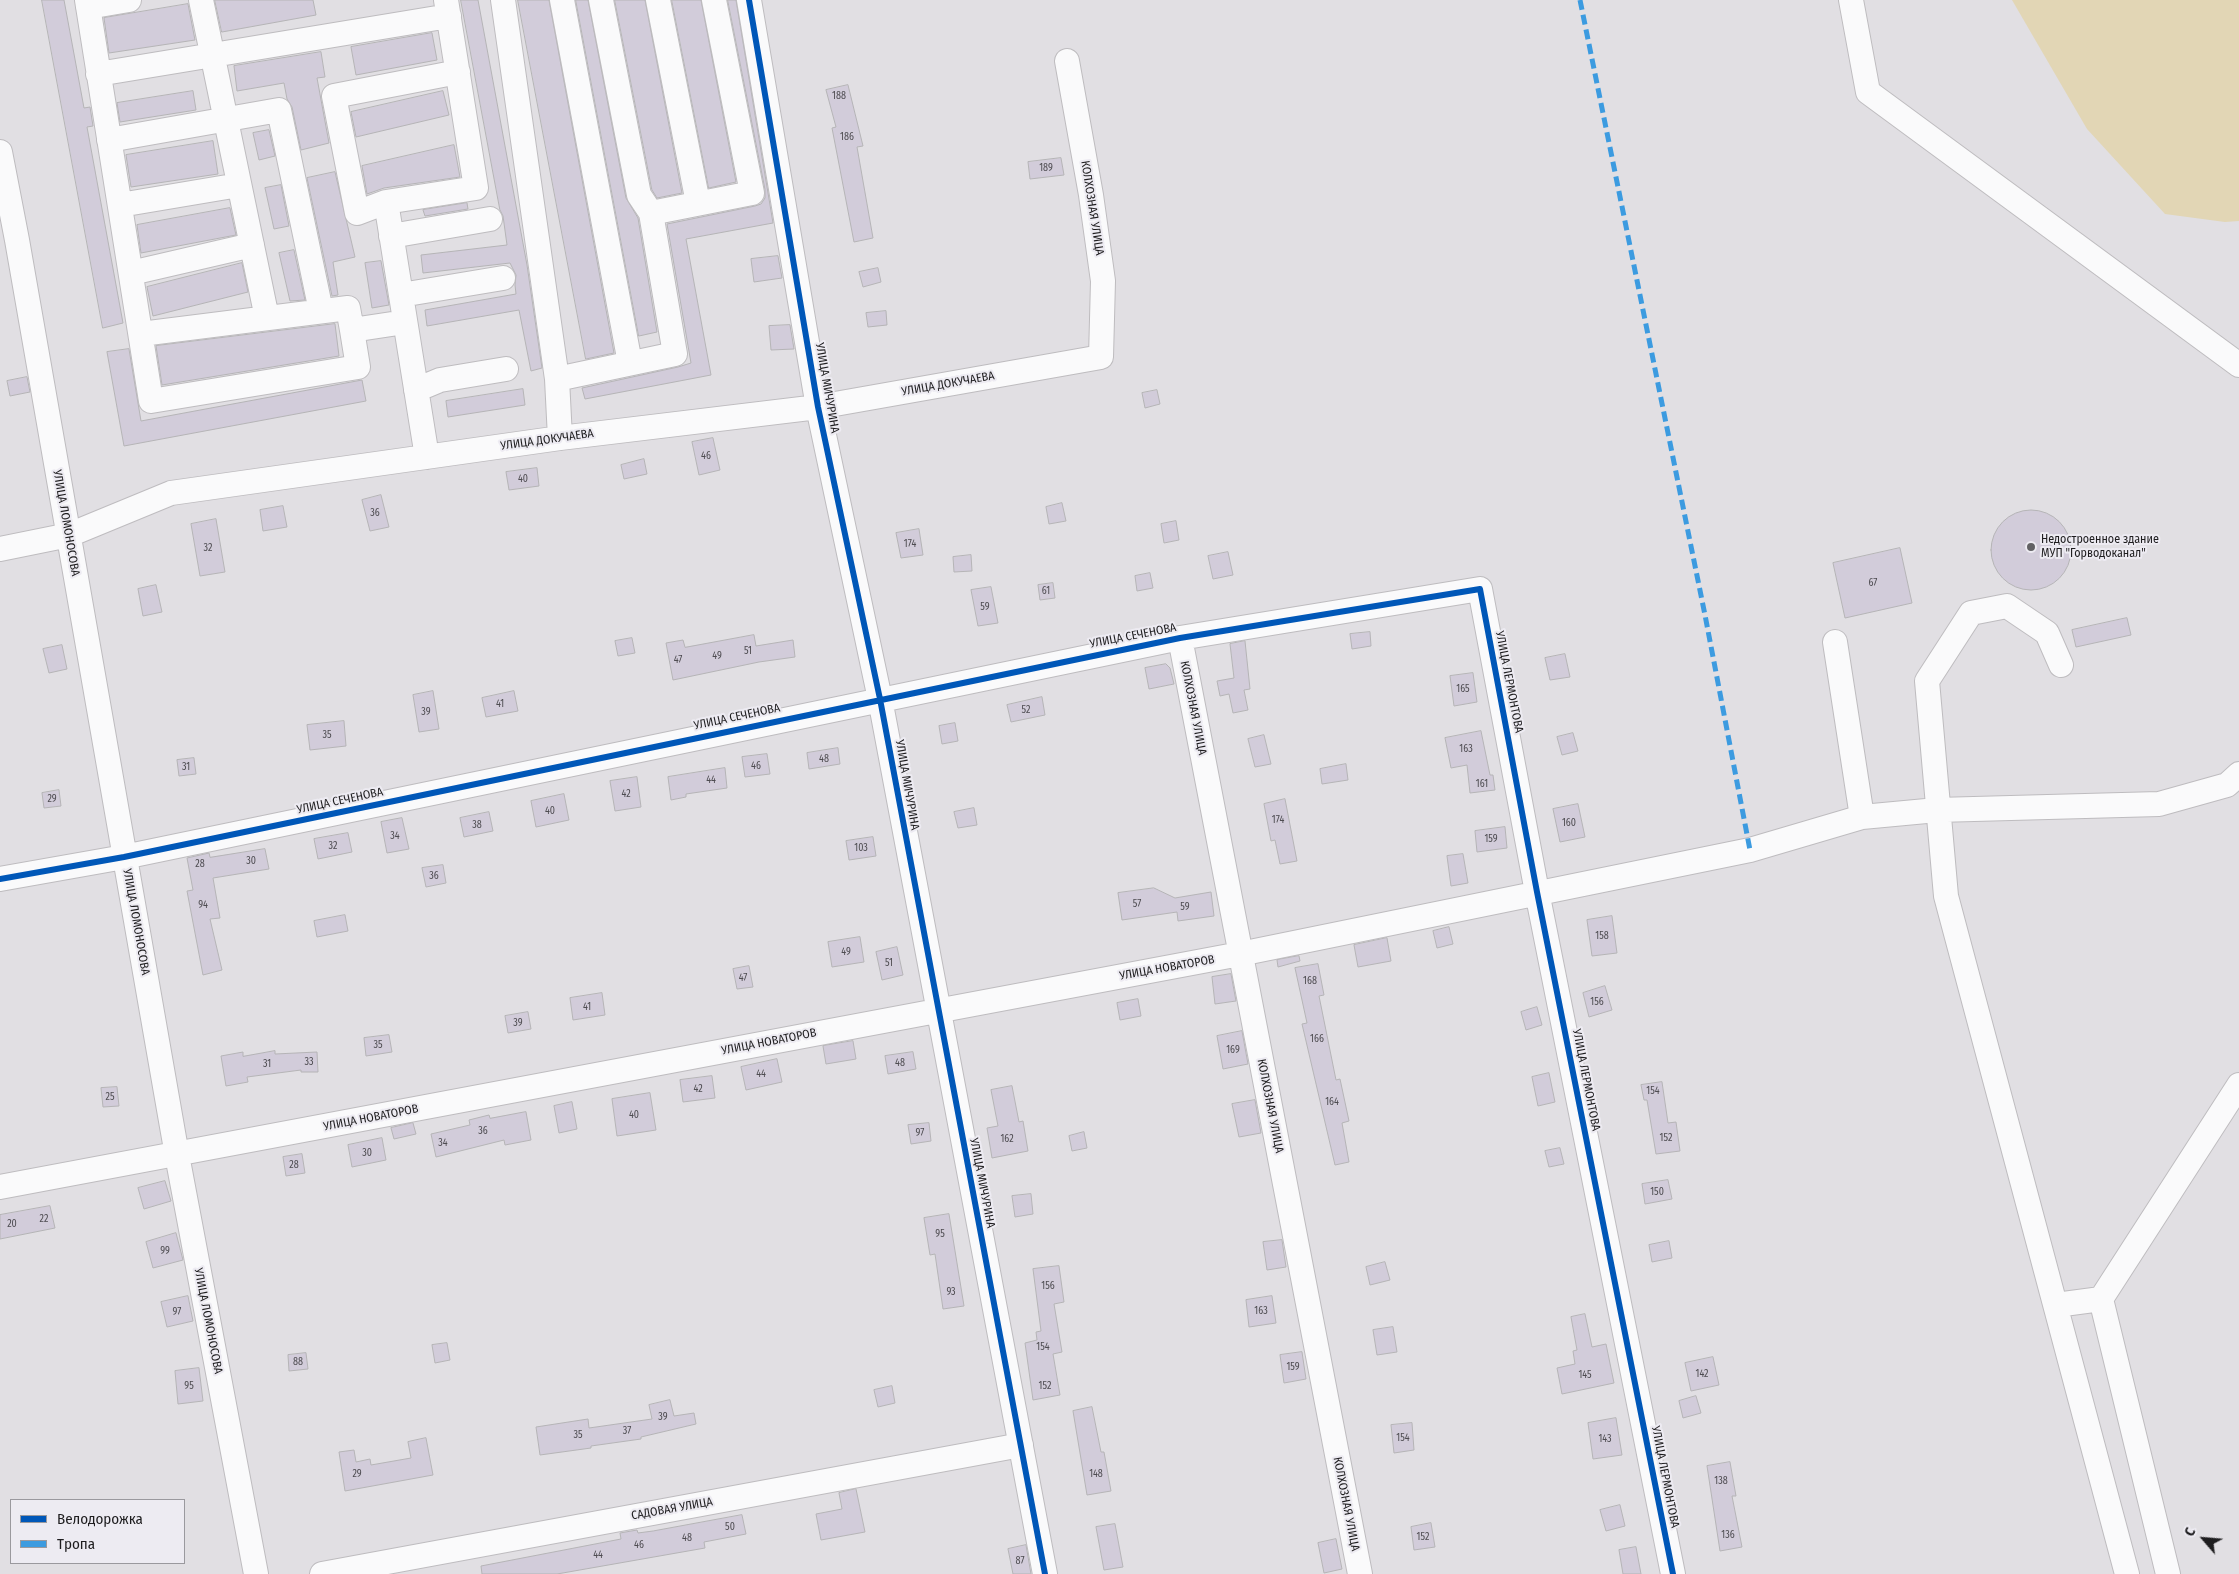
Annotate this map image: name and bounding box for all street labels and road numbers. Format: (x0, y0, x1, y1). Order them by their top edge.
street label: КОЛХОЗНАЯ УЛИЦА (1077, 160, 1107, 256)
street label: УЛИЦА МИЧУРИНА (812, 342, 842, 434)
street label: УЛИЦА ДОКУЧАЕВА (900, 369, 996, 399)
street label: УЛИЦА ДОКУЧАЕВА (499, 426, 595, 454)
street label: УЛИЦА ЛОМОНОСОВА (50, 469, 82, 577)
street label: УЛИЦА СЕЧЕНОВА (1089, 621, 1177, 651)
street label: УЛИЦА ЛЕРМОНТОВА (1492, 630, 1526, 734)
street label: КОЛХОЗНАЯ УЛИЦА (1177, 660, 1209, 756)
street label: УЛИЦА СЕЧЕНОВА (693, 701, 781, 733)
street label: УЛИЦА МИЧУРИНА (892, 739, 922, 831)
street label: УЛИЦА СЕЧЕНОВА (296, 785, 384, 817)
street label: УЛИЦА ЛОМОНОСОВА (120, 868, 152, 976)
street label: УЛИЦА НОВАТОРОВ (1118, 953, 1216, 983)
street label: УЛИЦА НОВАТОРОВ (720, 1026, 818, 1058)
street label: УЛИЦА ЛЕРМОНТОВА (1569, 1028, 1603, 1132)
street label: КОЛХОЗНАЯ УЛИЦА (1254, 1058, 1286, 1154)
street label: УЛИЦА НОВАТОРОВ (322, 1102, 420, 1134)
street label: УЛИЦА МИЧУРИНА (966, 1137, 998, 1229)
street label: УЛИЦА ЛОМОНОСОВА (191, 1267, 225, 1375)
street label: УЛИЦА ЛЕРМОНТОВА (1648, 1425, 1682, 1529)
street label: КОЛХОЗНАЯ УЛИЦА (1330, 1456, 1362, 1552)
street label: САДОВАЯ УЛИЦА (630, 1495, 714, 1523)

